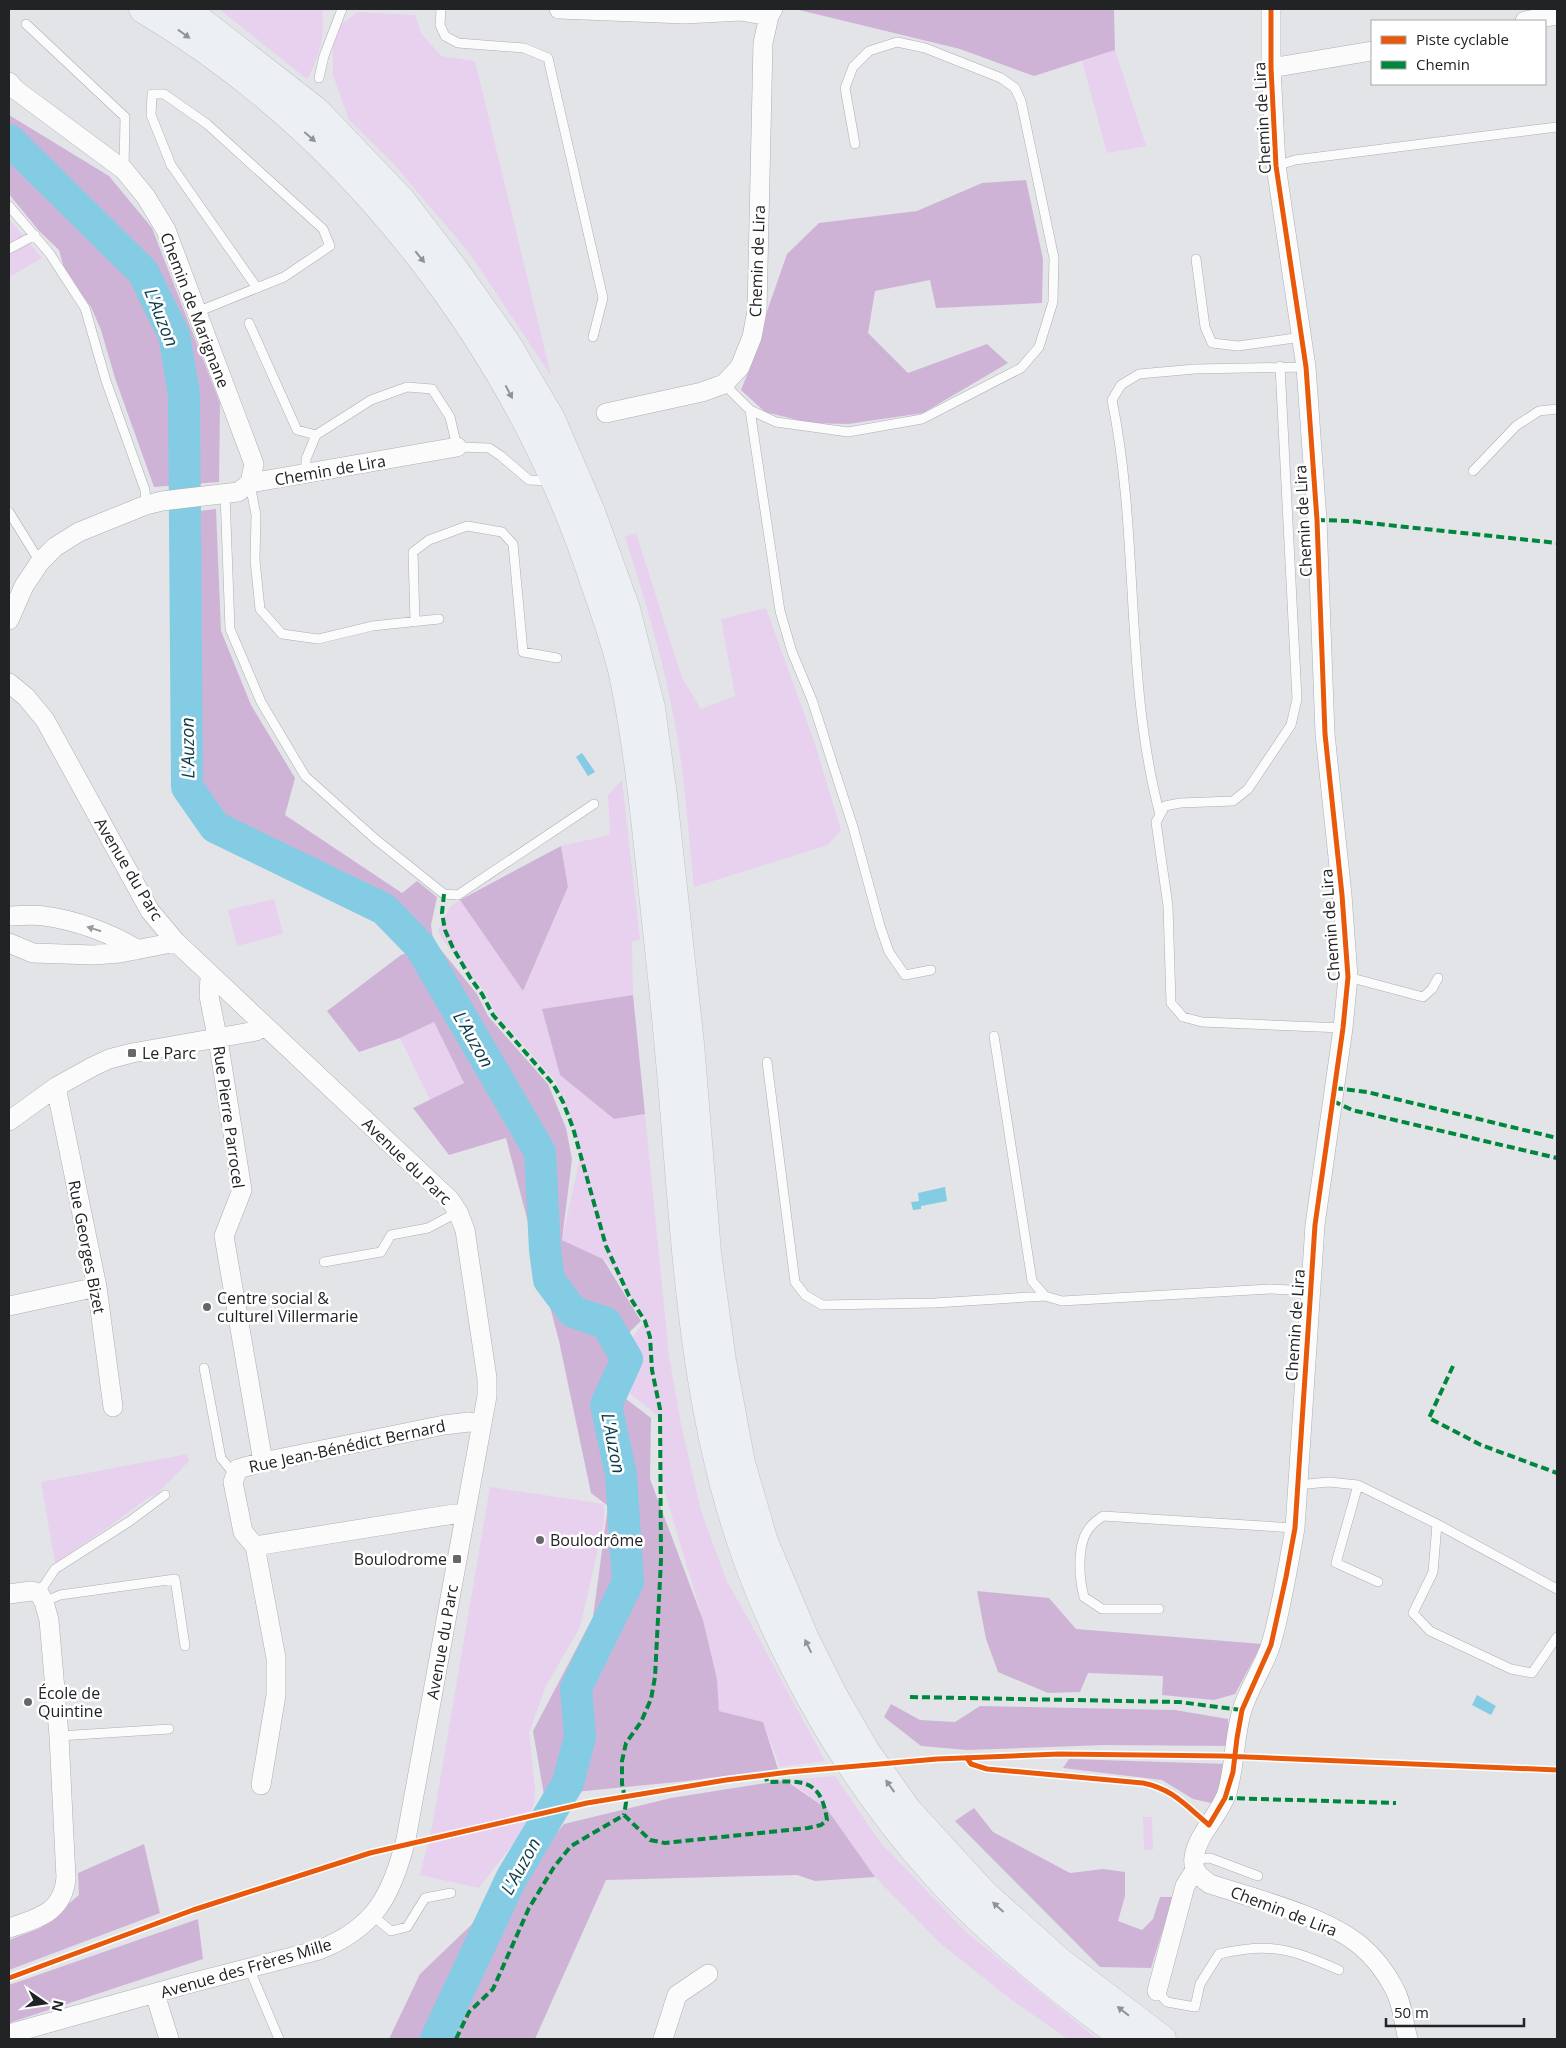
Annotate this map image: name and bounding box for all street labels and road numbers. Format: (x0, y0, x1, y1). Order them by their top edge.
street label: Chemin de Lira (1248, 61, 1276, 175)
street label: Chemin de Lira (744, 204, 770, 318)
street label: Chemin de Marignane (155, 229, 235, 391)
street label: Chemin de Lira (273, 449, 387, 491)
street label: Chemin de Lira (1289, 464, 1317, 578)
street label: Avenue du Parc (90, 813, 169, 925)
street label: Chemin de Lira (1315, 868, 1345, 982)
street label: Rue Pierre Parrocel (208, 1044, 250, 1190)
street label: Avenue du Parc (358, 1113, 457, 1210)
street label: Rue Georges Bizet (63, 1178, 111, 1316)
street label: Chemin de Lira (1280, 1268, 1310, 1382)
street label: Rue Jean-Bénédict Bernard (247, 1414, 447, 1478)
street label: Avenue du Parc (421, 1582, 463, 1701)
street label: Chemin de Lira (1228, 1881, 1340, 1941)
street label: Avenue des Frères Mille (158, 1933, 334, 2003)

